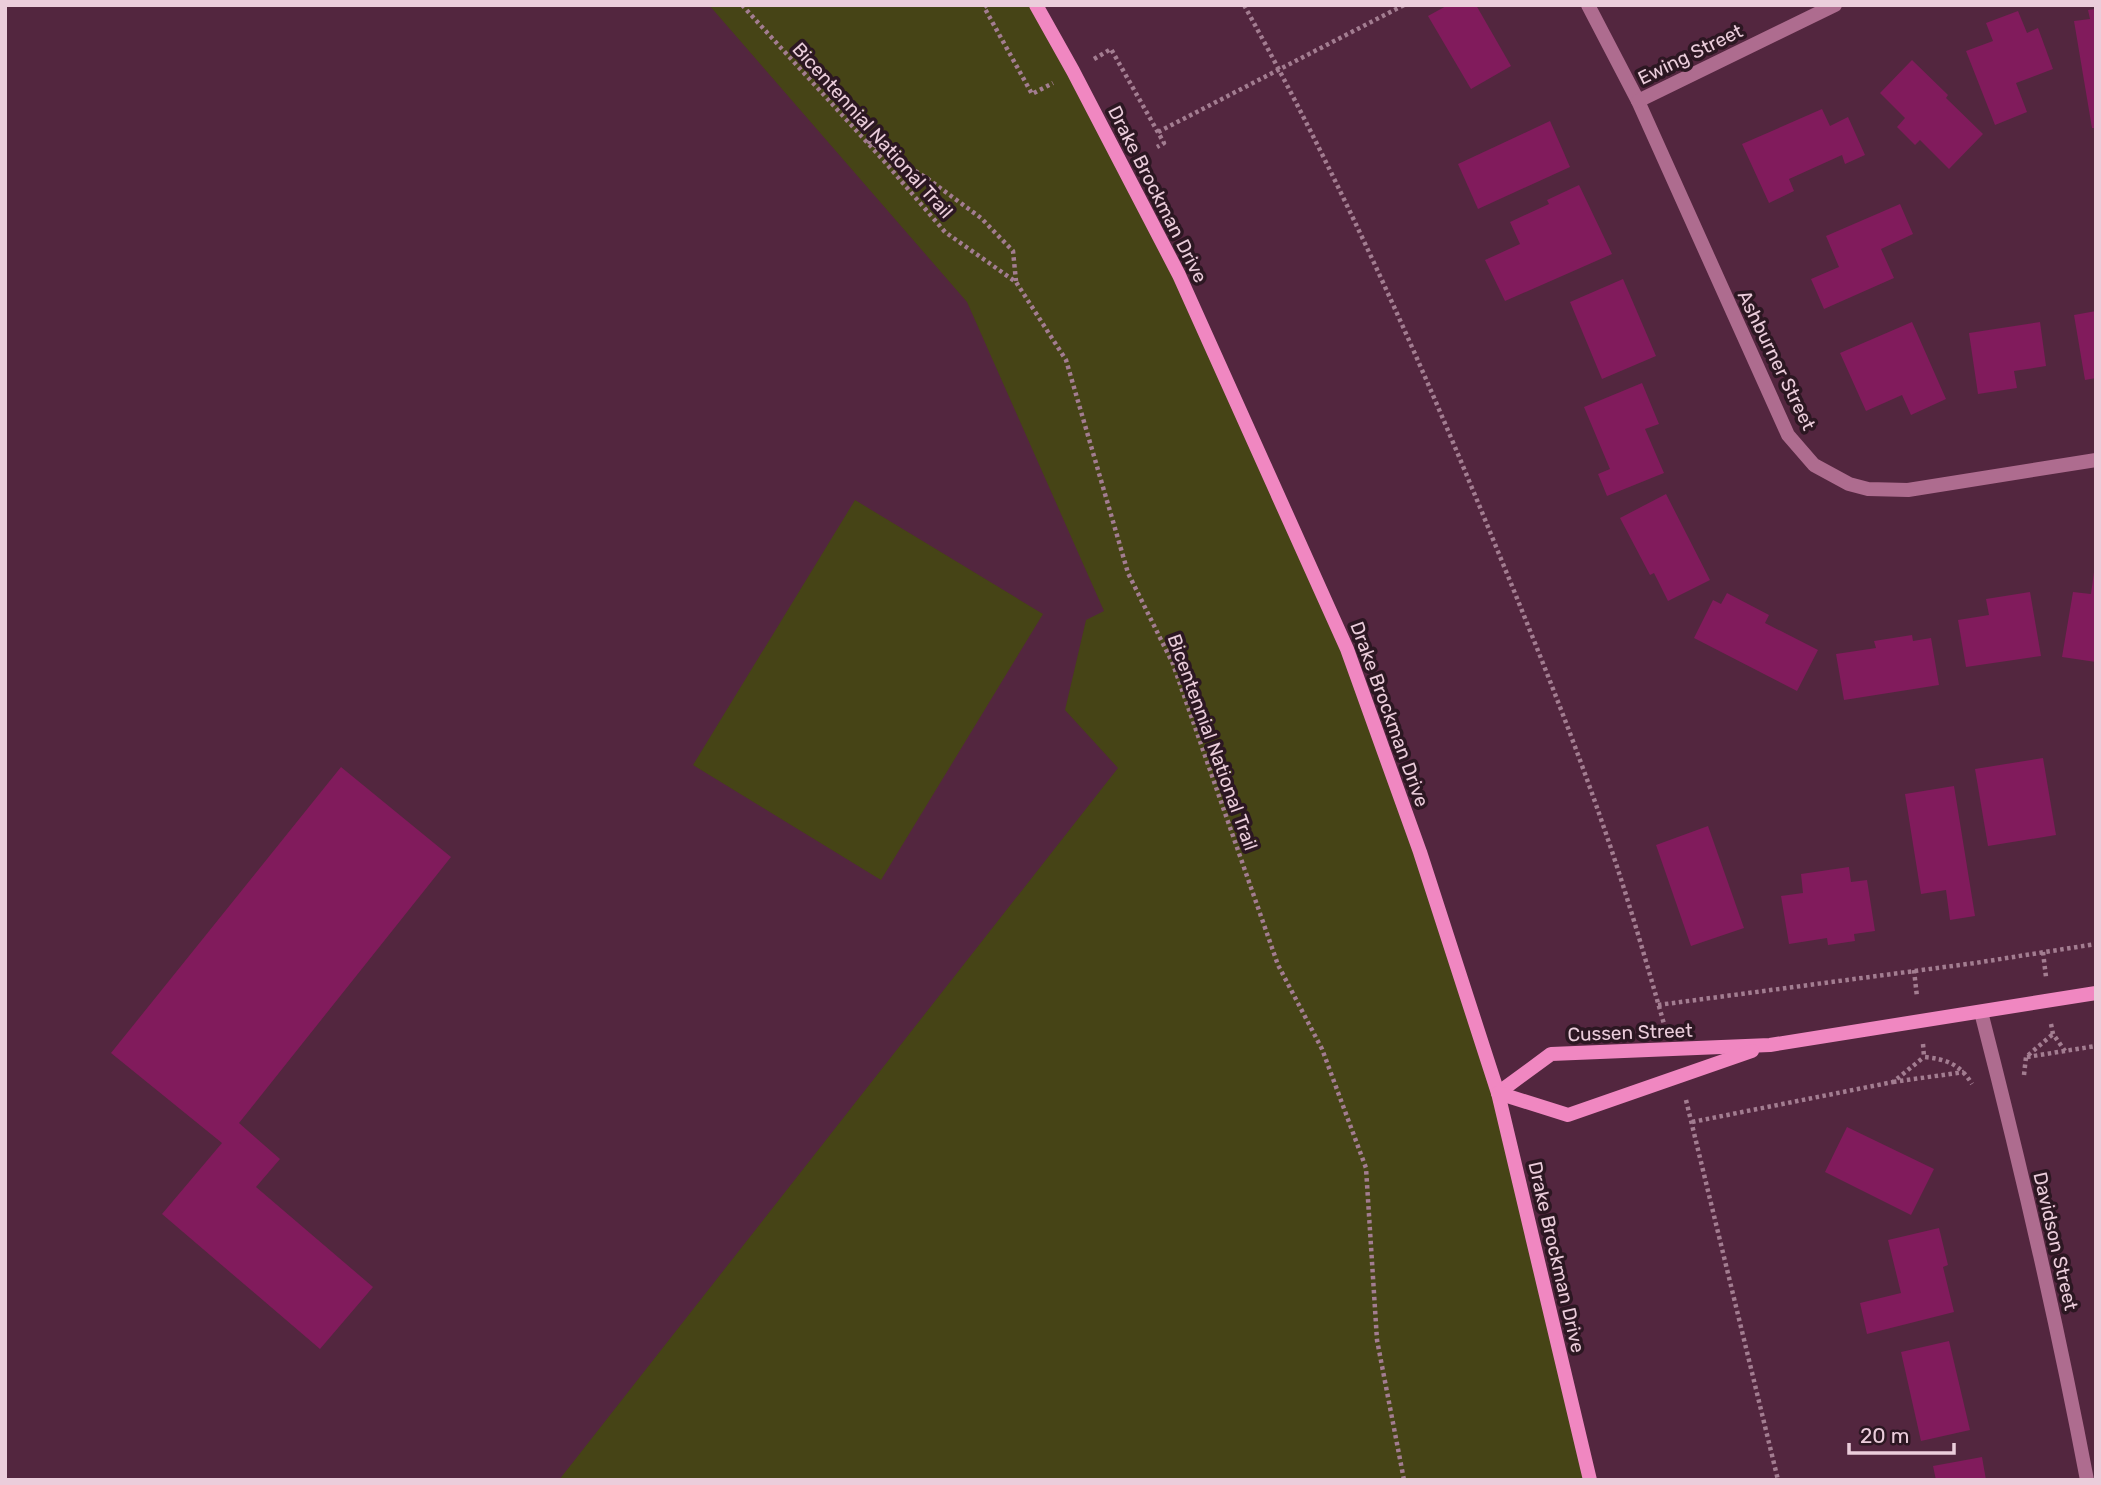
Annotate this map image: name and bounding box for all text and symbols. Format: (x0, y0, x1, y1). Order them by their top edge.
street label: Ewing Street (1634, 19, 1747, 90)
street label: Bicentennial National Trail (788, 38, 958, 223)
street label: Drake Brockman Drive (1103, 102, 1212, 287)
street label: Ashburner Street (1733, 287, 1821, 434)
street label: Drake Brockman Drive (1345, 618, 1434, 810)
street label: Bicentennial National Trail (1163, 631, 1262, 854)
street label: Cussen Street (1567, 1019, 1694, 1046)
street label: Drake Brockman Drive (1523, 1159, 1590, 1355)
street label: Davidson Street (2028, 1170, 2083, 1313)
scale bar (1849, 1412, 1954, 1456)
text: 20 m (1860, 1423, 1909, 1448)

